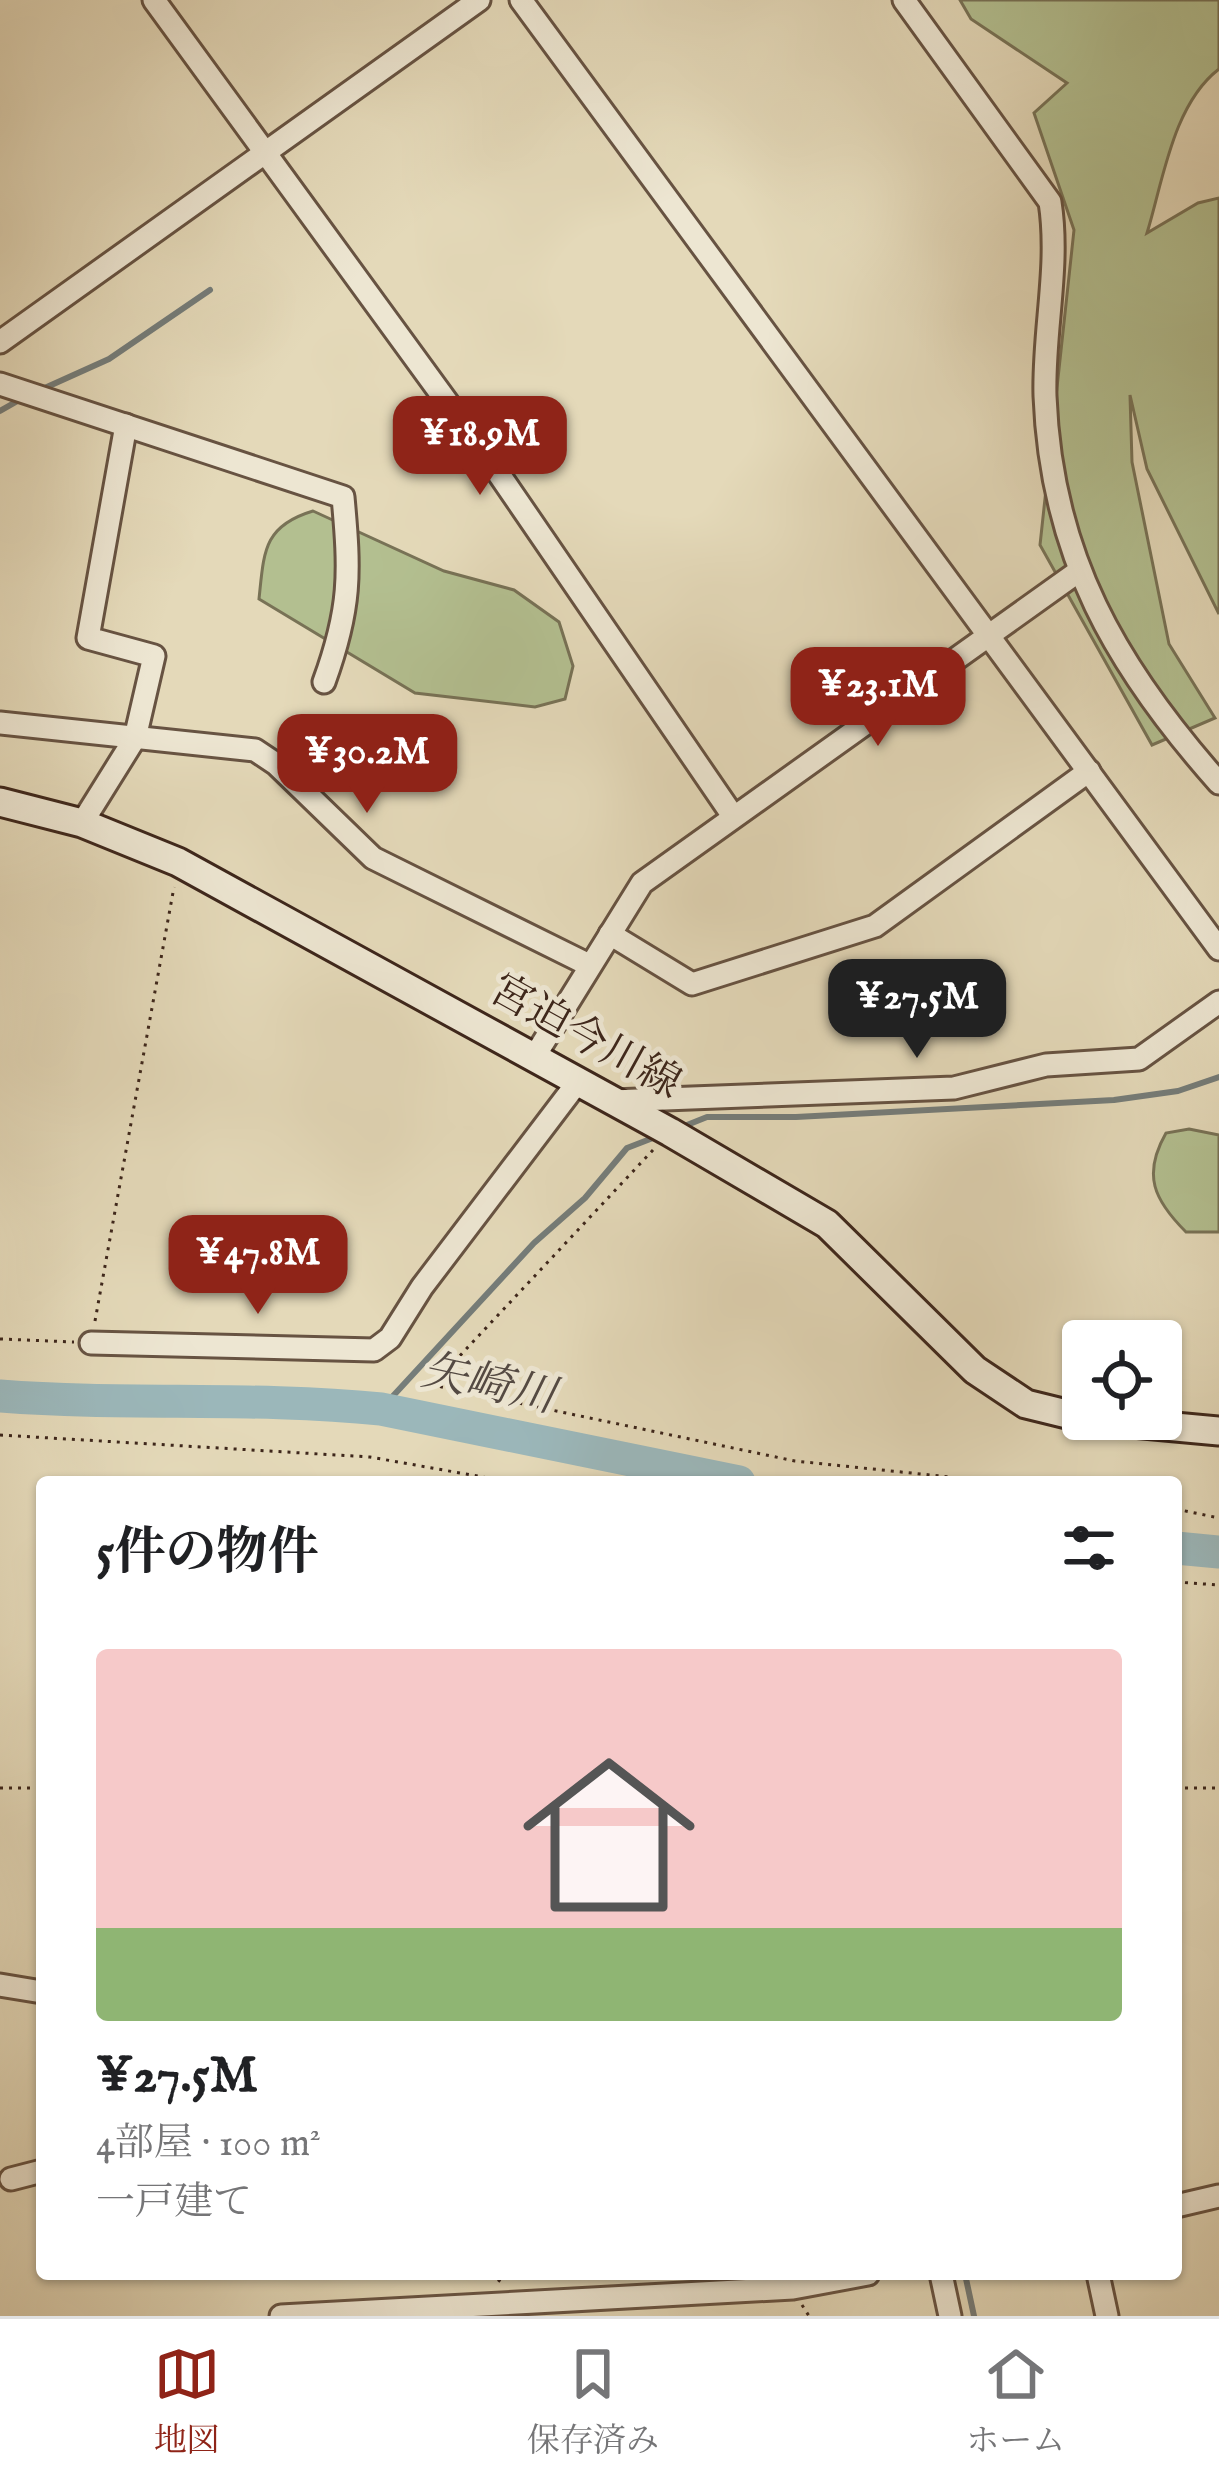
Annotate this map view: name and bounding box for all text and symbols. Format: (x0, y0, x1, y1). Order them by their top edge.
pin: ¥18.9M (382, 396, 578, 498)
text: ¥18.9M (420, 410, 540, 459)
pin: ¥23.1M (780, 647, 976, 749)
text: ¥23.1M (818, 661, 938, 710)
pin: ¥30.2M (269, 714, 465, 816)
text: ¥30.2M (304, 728, 430, 777)
pin: ¥27.5M (819, 959, 1015, 1061)
street label: 宮迫今川線 (480, 964, 690, 1112)
text: ¥27.5M (855, 973, 979, 1022)
pin: ¥47.8M (160, 1215, 356, 1317)
text: ¥47.8M (196, 1229, 320, 1278)
map controls (1062, 1320, 1182, 1440)
button: locate (1062, 1320, 1182, 1440)
water label: 矢崎川 (416, 1343, 565, 1428)
icon: filters (1056, 1515, 1122, 1581)
text: 5件の物件 (96, 1522, 318, 1587)
icon: home (501, 1727, 717, 1943)
text: ¥27.5M (96, 2045, 258, 2110)
text: 4部屋 · 100 m² (96, 2120, 321, 2169)
text: 一戸建て (96, 2179, 252, 2228)
tab: 地図 (154, 2341, 220, 2463)
tab: 保存済み (527, 2341, 659, 2463)
tab: ホーム (966, 2341, 1065, 2463)

